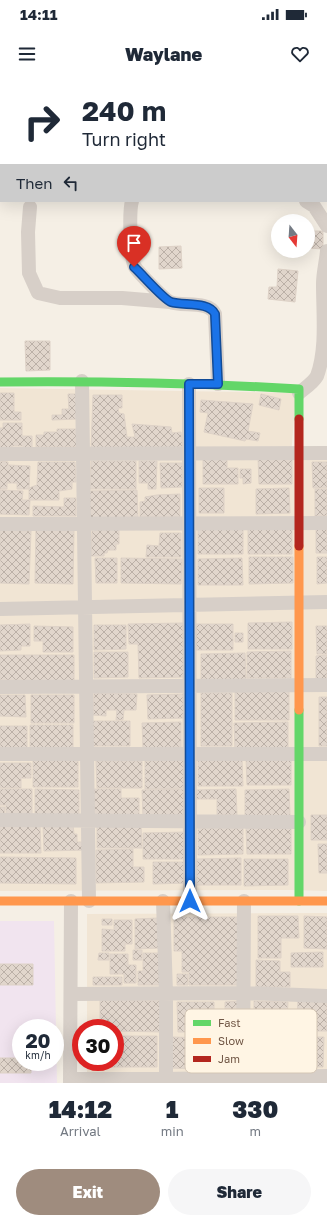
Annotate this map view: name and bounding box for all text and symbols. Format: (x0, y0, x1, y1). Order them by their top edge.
text: 14:11 (20, 5, 57, 23)
icon: menu (16, 43, 38, 65)
text: Waylane (125, 43, 202, 65)
icon: heart (289, 43, 311, 65)
text: 240 m (82, 94, 166, 127)
icon: right (16, 96, 68, 148)
text: Turn right (82, 128, 166, 150)
icon: left (60, 172, 82, 194)
text: Then (16, 174, 52, 192)
north arrow (271, 214, 315, 258)
map controls (271, 214, 315, 258)
pin (117, 226, 151, 267)
icon: arrive (123, 232, 145, 254)
position arrow (169, 880, 211, 922)
legend (185, 1009, 317, 1073)
text: Fast (218, 1016, 241, 1029)
speed limit sign: 30 (72, 1019, 124, 1071)
text: 20 (25, 1028, 51, 1052)
text: Slow (218, 1034, 244, 1047)
text: km/h (25, 1049, 51, 1061)
text: Jam (218, 1052, 240, 1065)
text: 14:12 (49, 1094, 112, 1123)
text: 1 (166, 1094, 178, 1123)
text: 330 (232, 1094, 278, 1123)
text: Arrival (60, 1123, 101, 1139)
text: min (161, 1123, 184, 1139)
text: m (250, 1123, 261, 1139)
button: Exit (16, 1169, 160, 1215)
button: Share (168, 1169, 311, 1215)

